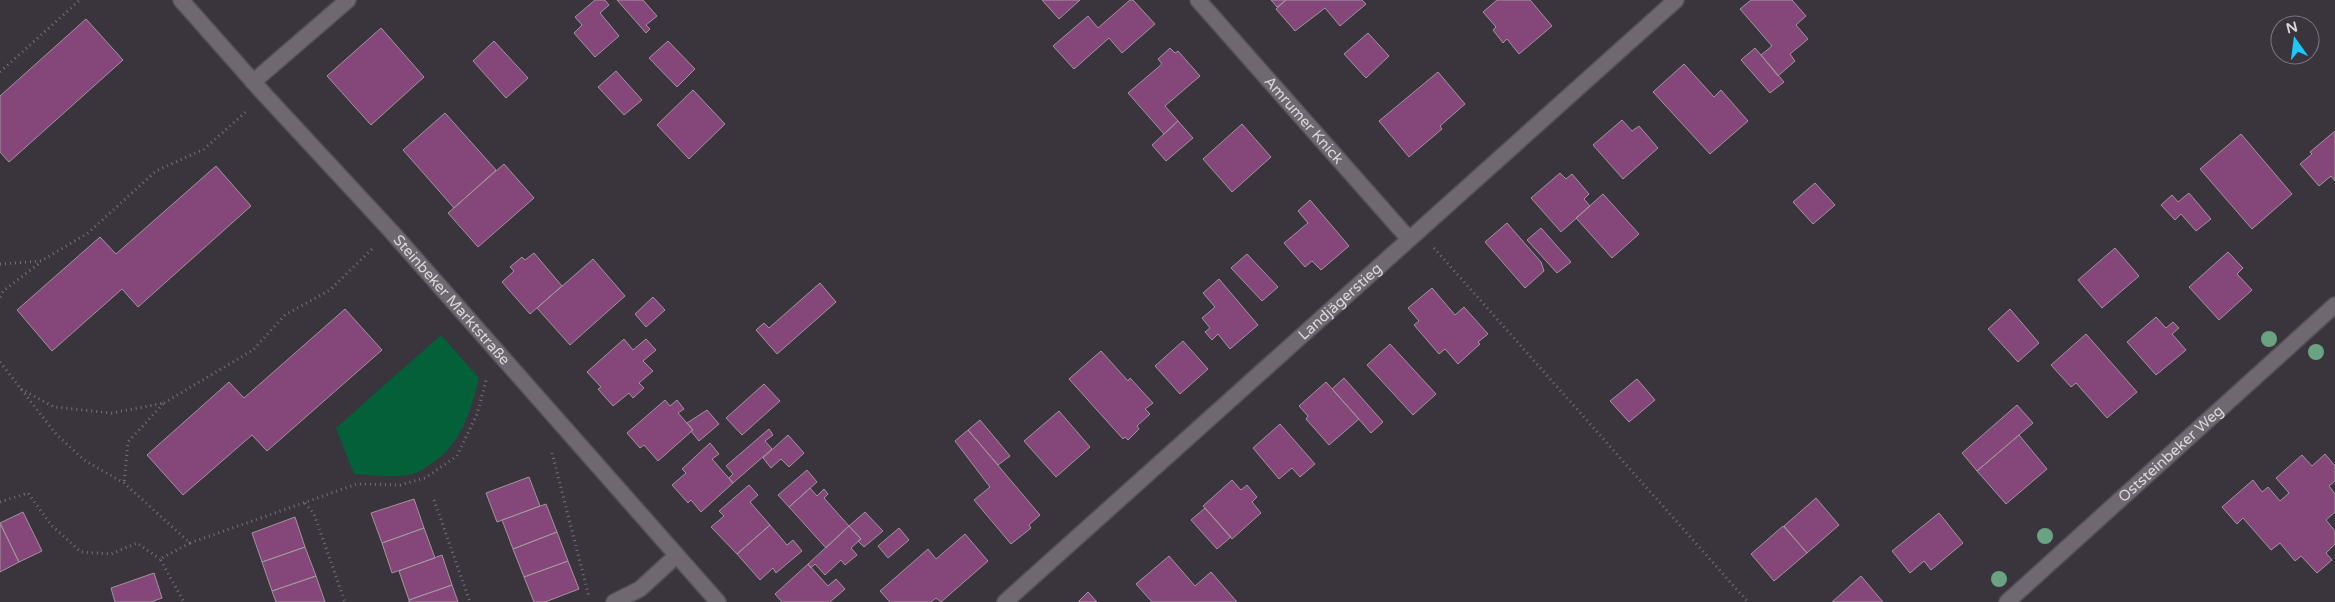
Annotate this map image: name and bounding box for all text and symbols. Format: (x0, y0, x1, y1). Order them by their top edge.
north arrow (2270, 15, 2320, 65)
text: N (2284, 18, 2299, 37)
street label: Amrumer Knick (1260, 72, 1347, 167)
street label: Steinbeker Marktstraße (390, 231, 514, 369)
street label: Landjägerstieg (1294, 259, 1386, 344)
street label: Oststeinbeker Weg (2114, 401, 2227, 506)

